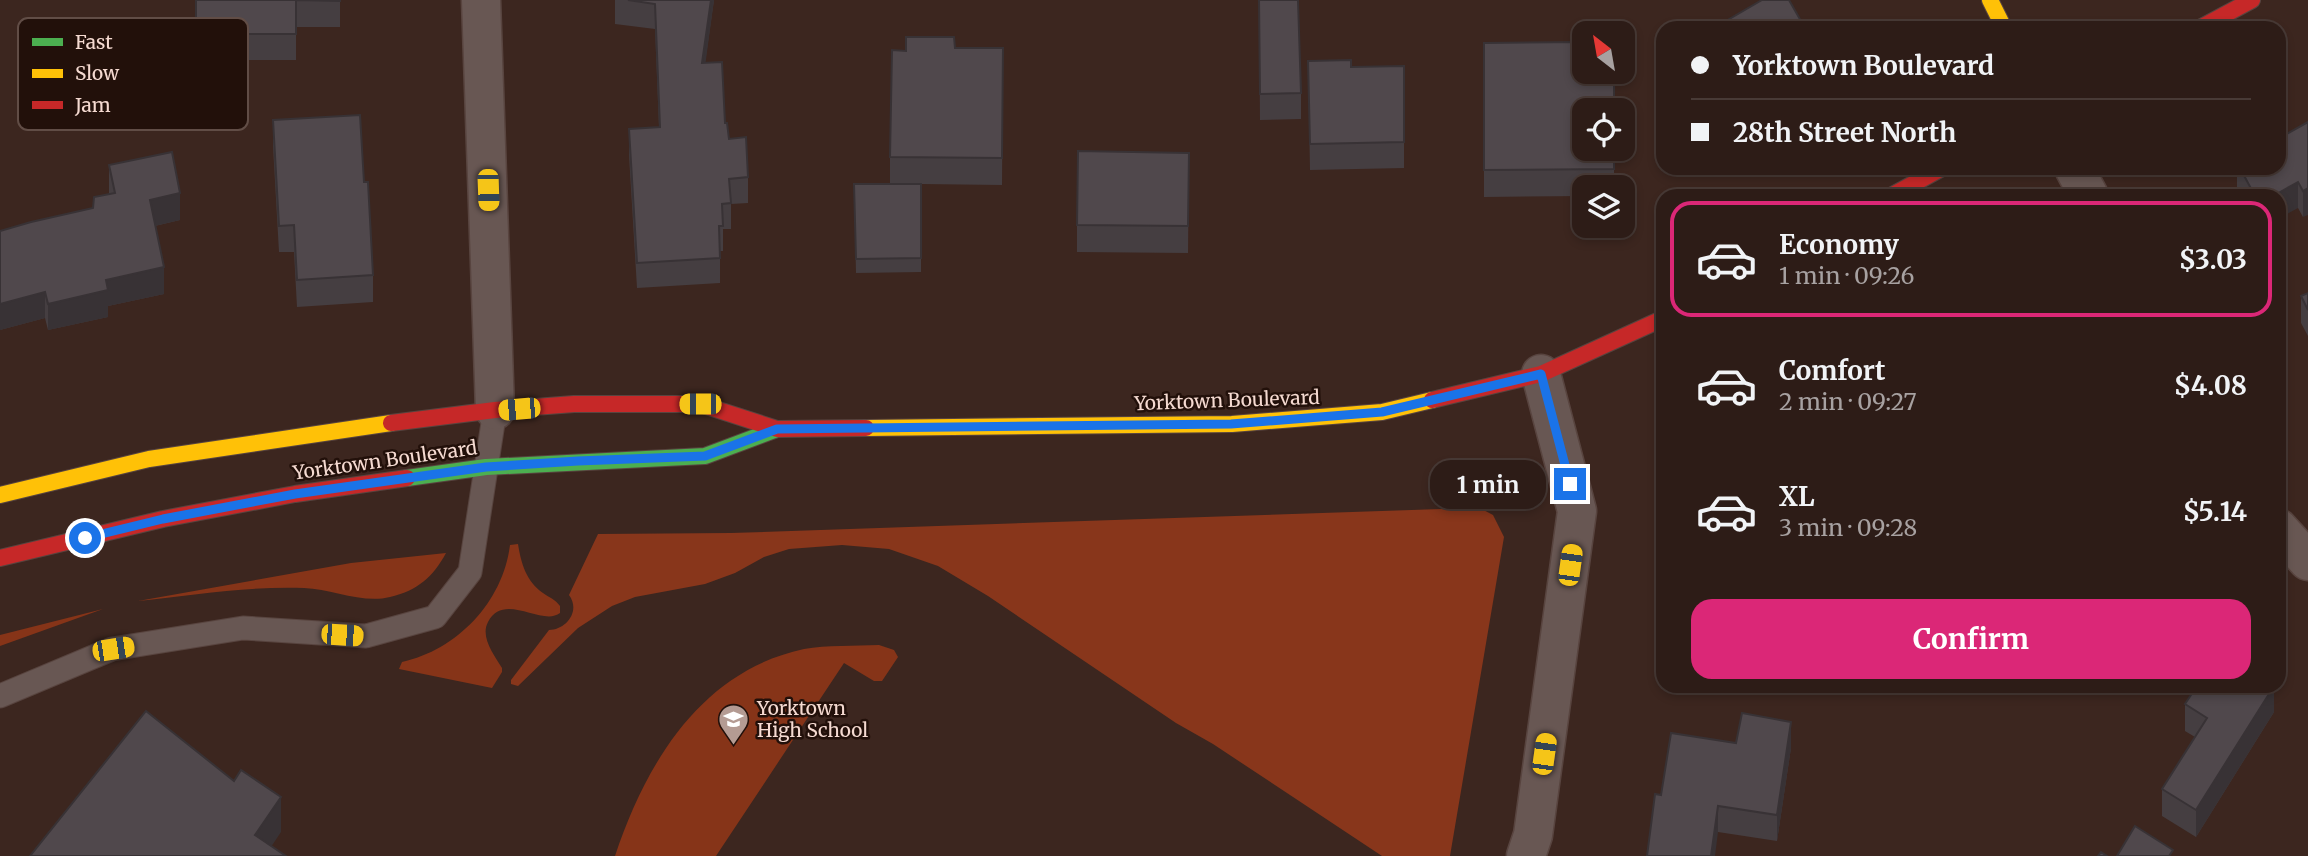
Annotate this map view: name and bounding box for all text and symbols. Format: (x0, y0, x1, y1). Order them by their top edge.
legend (18, 18, 248, 130)
north arrow (1572, 21, 1634, 84)
map controls (1572, 21, 1635, 238)
text: Fast (75, 30, 113, 54)
text: Yorktown Boulevard (1733, 49, 1994, 82)
text: Slow (75, 61, 120, 85)
text: Jam (74, 93, 111, 117)
button: locate (1572, 98, 1635, 161)
text: 28th Street North (1733, 116, 1956, 149)
car (477, 169, 500, 211)
button: layers (1572, 175, 1635, 238)
icon: car (1695, 228, 1758, 291)
text: Economy (1779, 228, 1899, 261)
text: $3.03 (2179, 243, 2247, 276)
text: 1 min · 09:26 (1779, 261, 1914, 290)
icon: car (1695, 354, 1758, 417)
text: Comfort (1779, 354, 1885, 387)
text: $4.08 (2174, 369, 2247, 402)
street label: Yorktown Boulevard (1133, 385, 1320, 415)
text: 2 min · 09:27 (1779, 387, 1917, 416)
car (680, 394, 722, 415)
car (498, 397, 541, 421)
street label: Yorktown Boulevard (290, 435, 479, 485)
callout: 1 min (1430, 460, 1546, 508)
route end (1554, 468, 1586, 500)
text: 1 min (1457, 470, 1519, 499)
icon: car (1695, 480, 1758, 543)
text: XL (1779, 480, 1815, 513)
text: $5.14 (2183, 495, 2247, 528)
text: 3 min · 09:28 (1779, 513, 1917, 542)
route start (69, 522, 101, 554)
car (1557, 543, 1584, 587)
button: Confirm (1691, 599, 2251, 679)
car (321, 623, 364, 647)
car (91, 635, 136, 663)
place label: Yorktown High School (756, 696, 868, 742)
school or university icon: Yorktown High School (717, 702, 751, 746)
car (1531, 732, 1558, 776)

